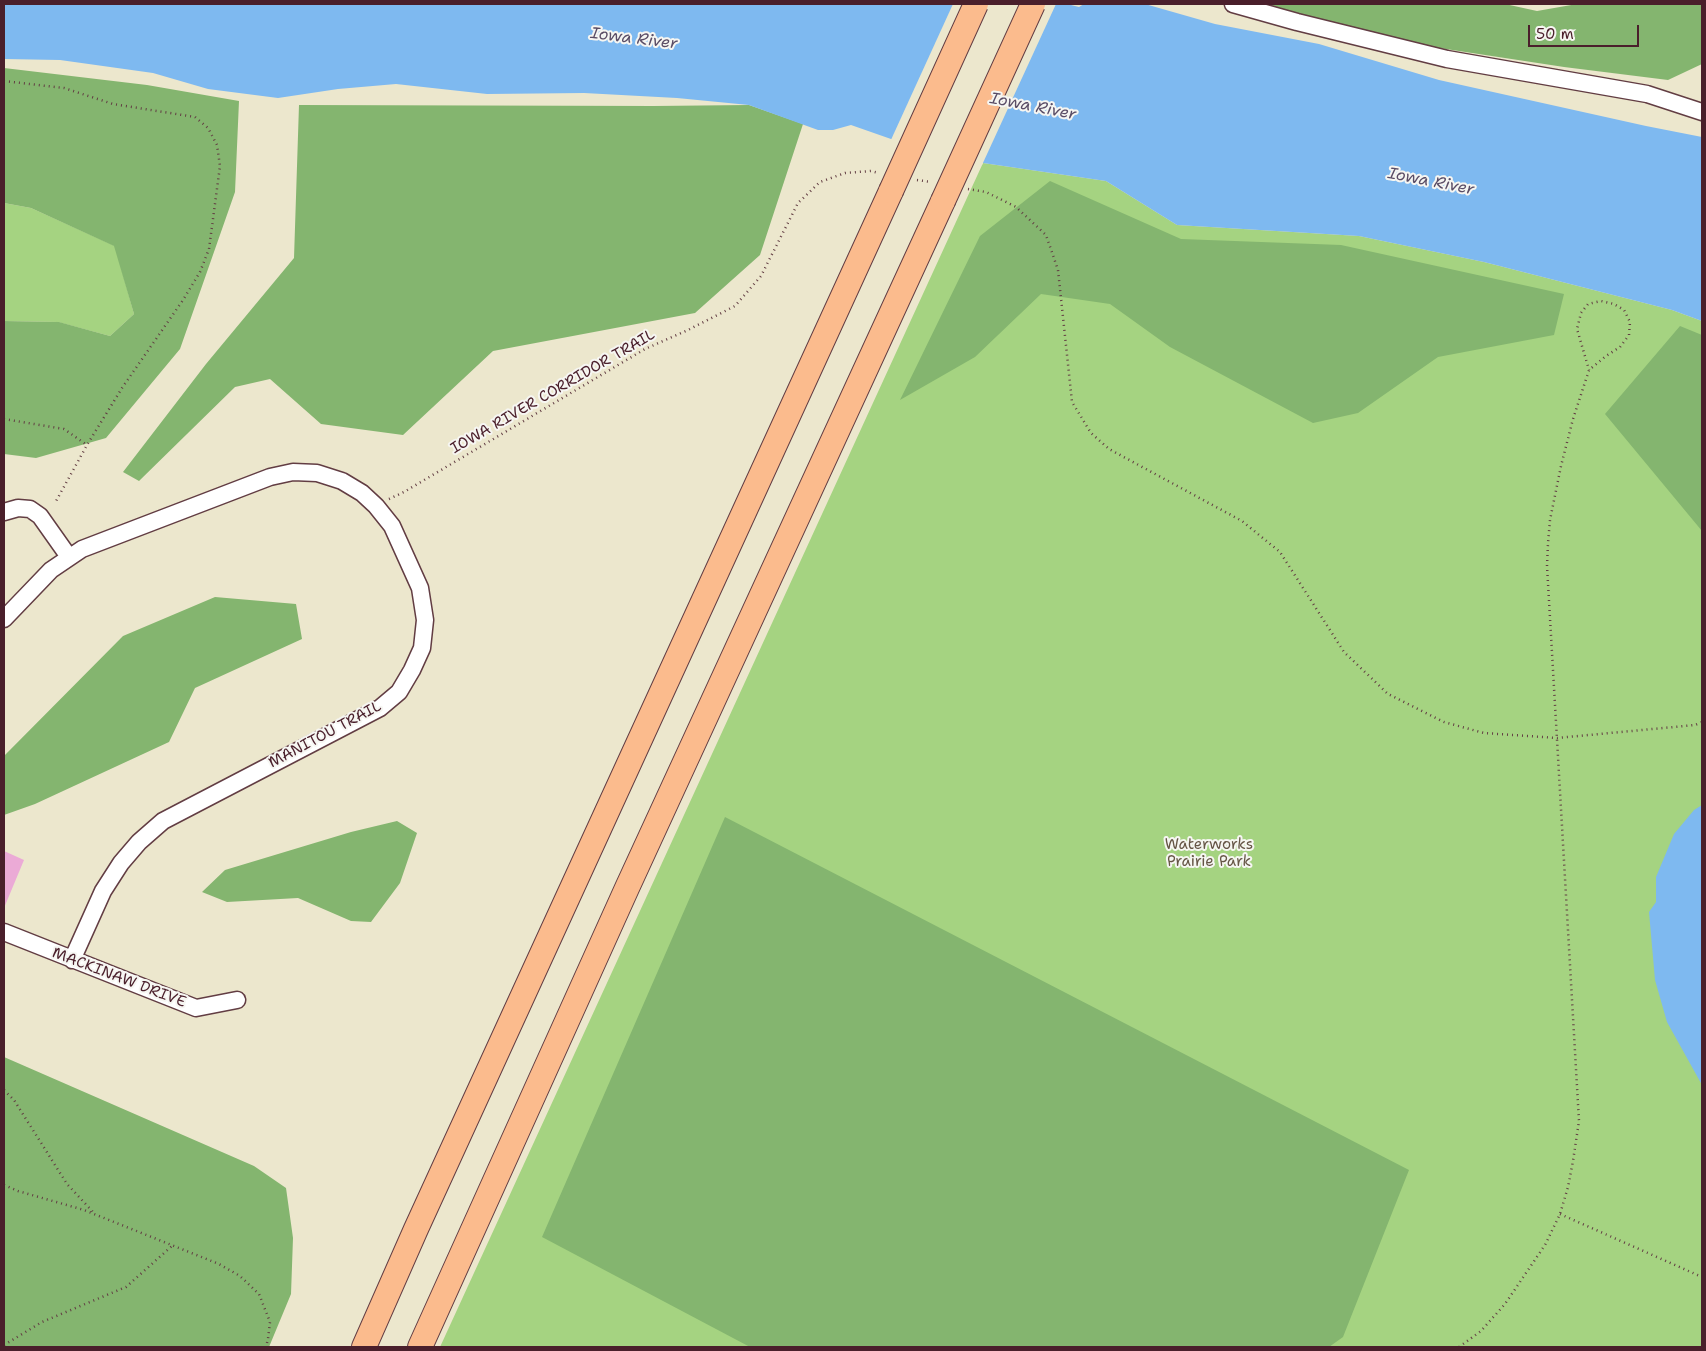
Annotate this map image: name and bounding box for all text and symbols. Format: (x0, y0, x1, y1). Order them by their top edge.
scale bar (1531, 15, 1642, 47)
water label: Iowa River (589, 24, 679, 54)
text: 50 m (1536, 24, 1574, 44)
water label: Iowa River (988, 89, 1078, 125)
water label: Iowa River (1386, 164, 1476, 200)
street label: IOWA RIVER CORRIDOR TRAIL (448, 326, 658, 458)
street label: MANITOU TRAIL (266, 698, 384, 772)
park label: Waterworks Prairie Park (1165, 836, 1253, 871)
street label: MACKINAW DRIVE (50, 944, 188, 1012)

